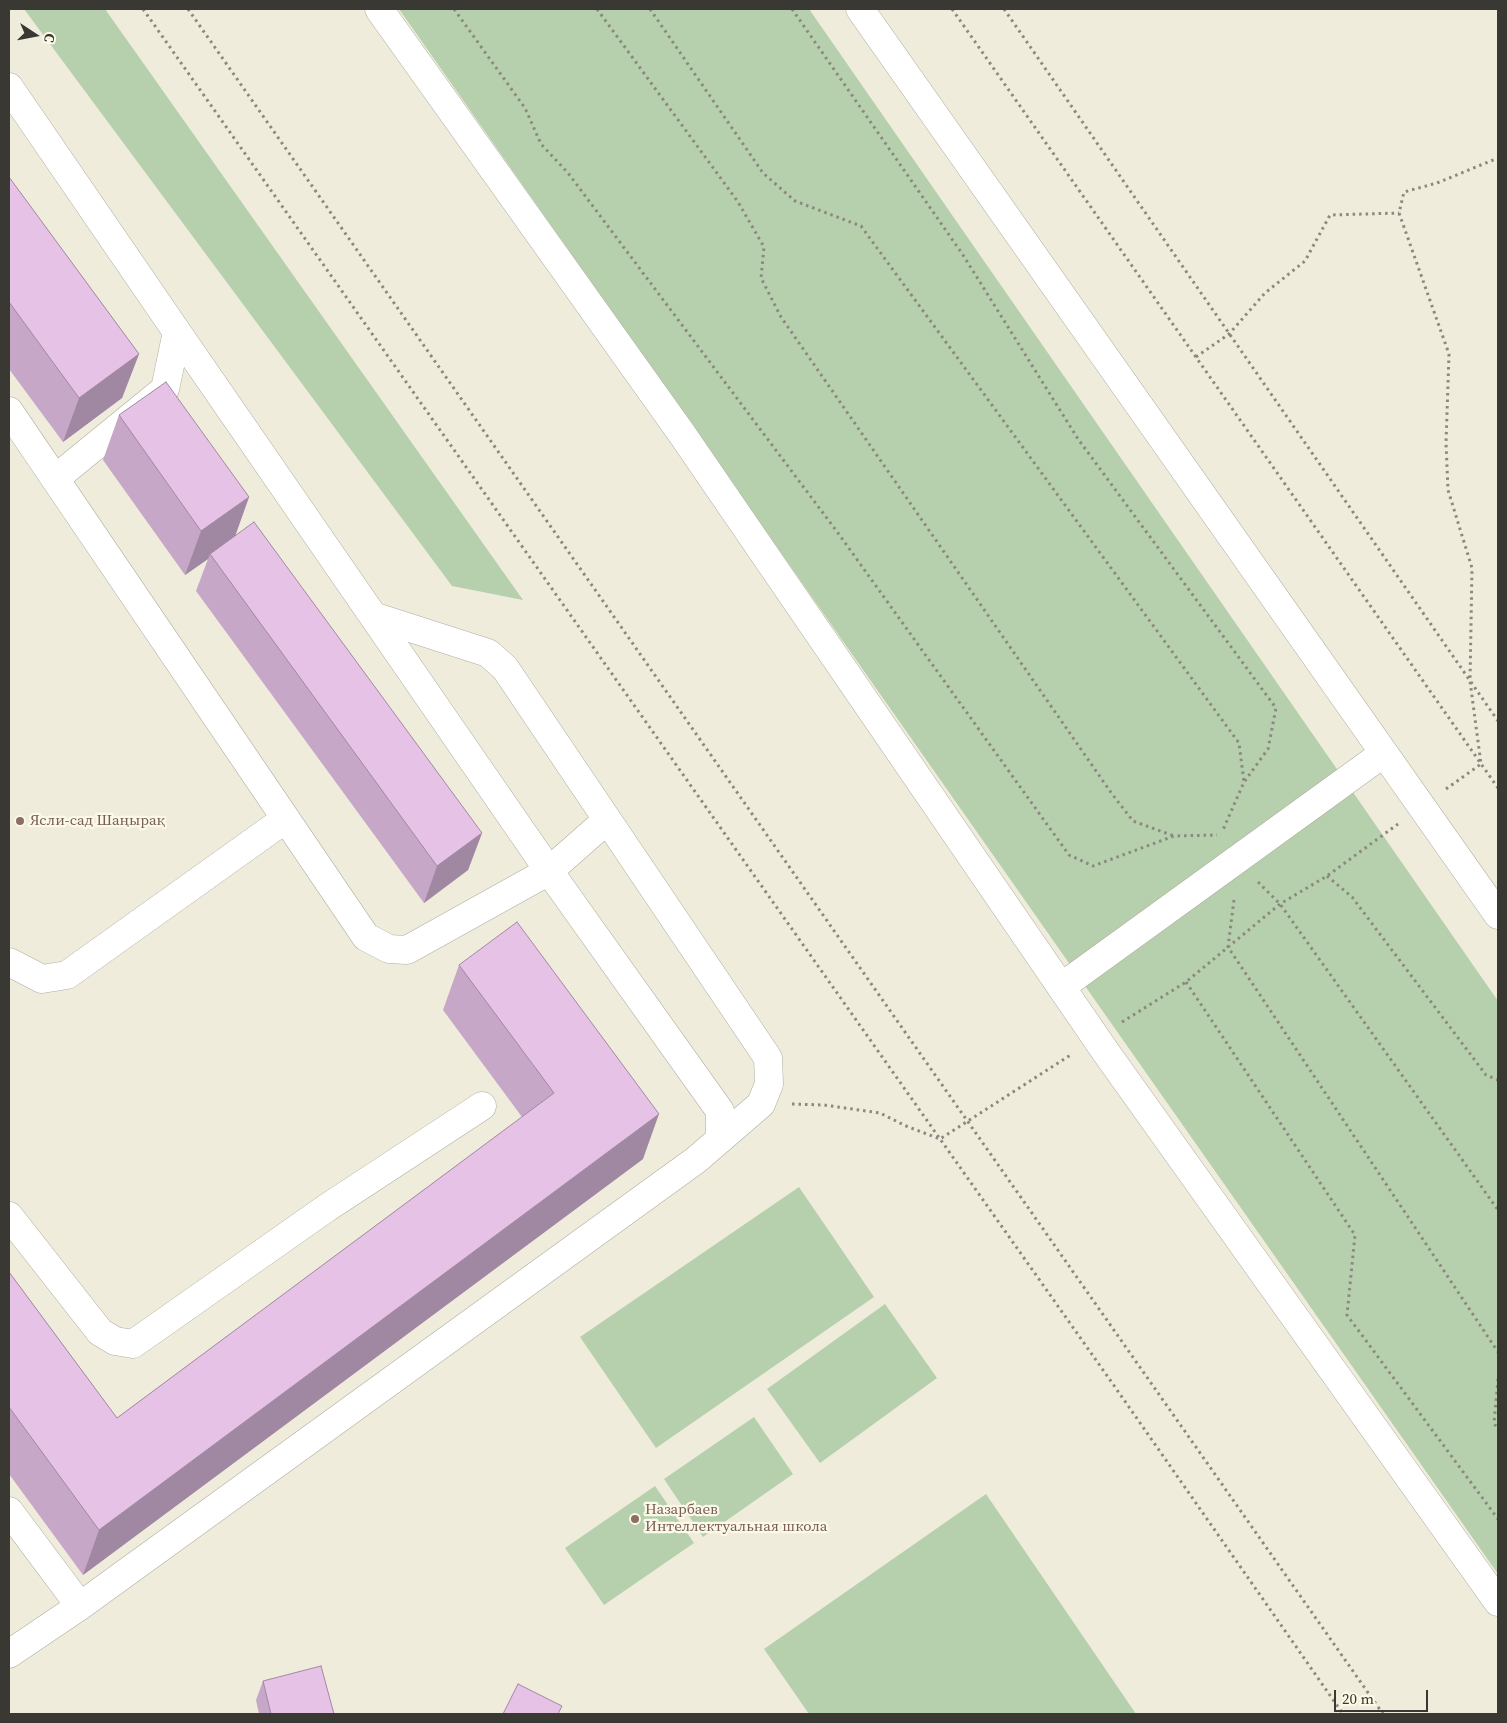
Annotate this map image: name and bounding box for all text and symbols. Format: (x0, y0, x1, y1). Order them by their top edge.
north arrow (10, 10, 60, 60)
text: С (39, 32, 60, 44)
place label: Ясли-сад Шаңырақ (30, 812, 165, 830)
marker: Ясли-сад Шаңырақ (14, 815, 26, 827)
place label: Назарбаев Интеллектуальная школа (645, 1501, 827, 1536)
marker: Назарбаев Интеллектуальная школа (629, 1513, 641, 1525)
scale bar (1337, 1680, 1431, 1712)
text: 20 m (1342, 1688, 1374, 1709)

